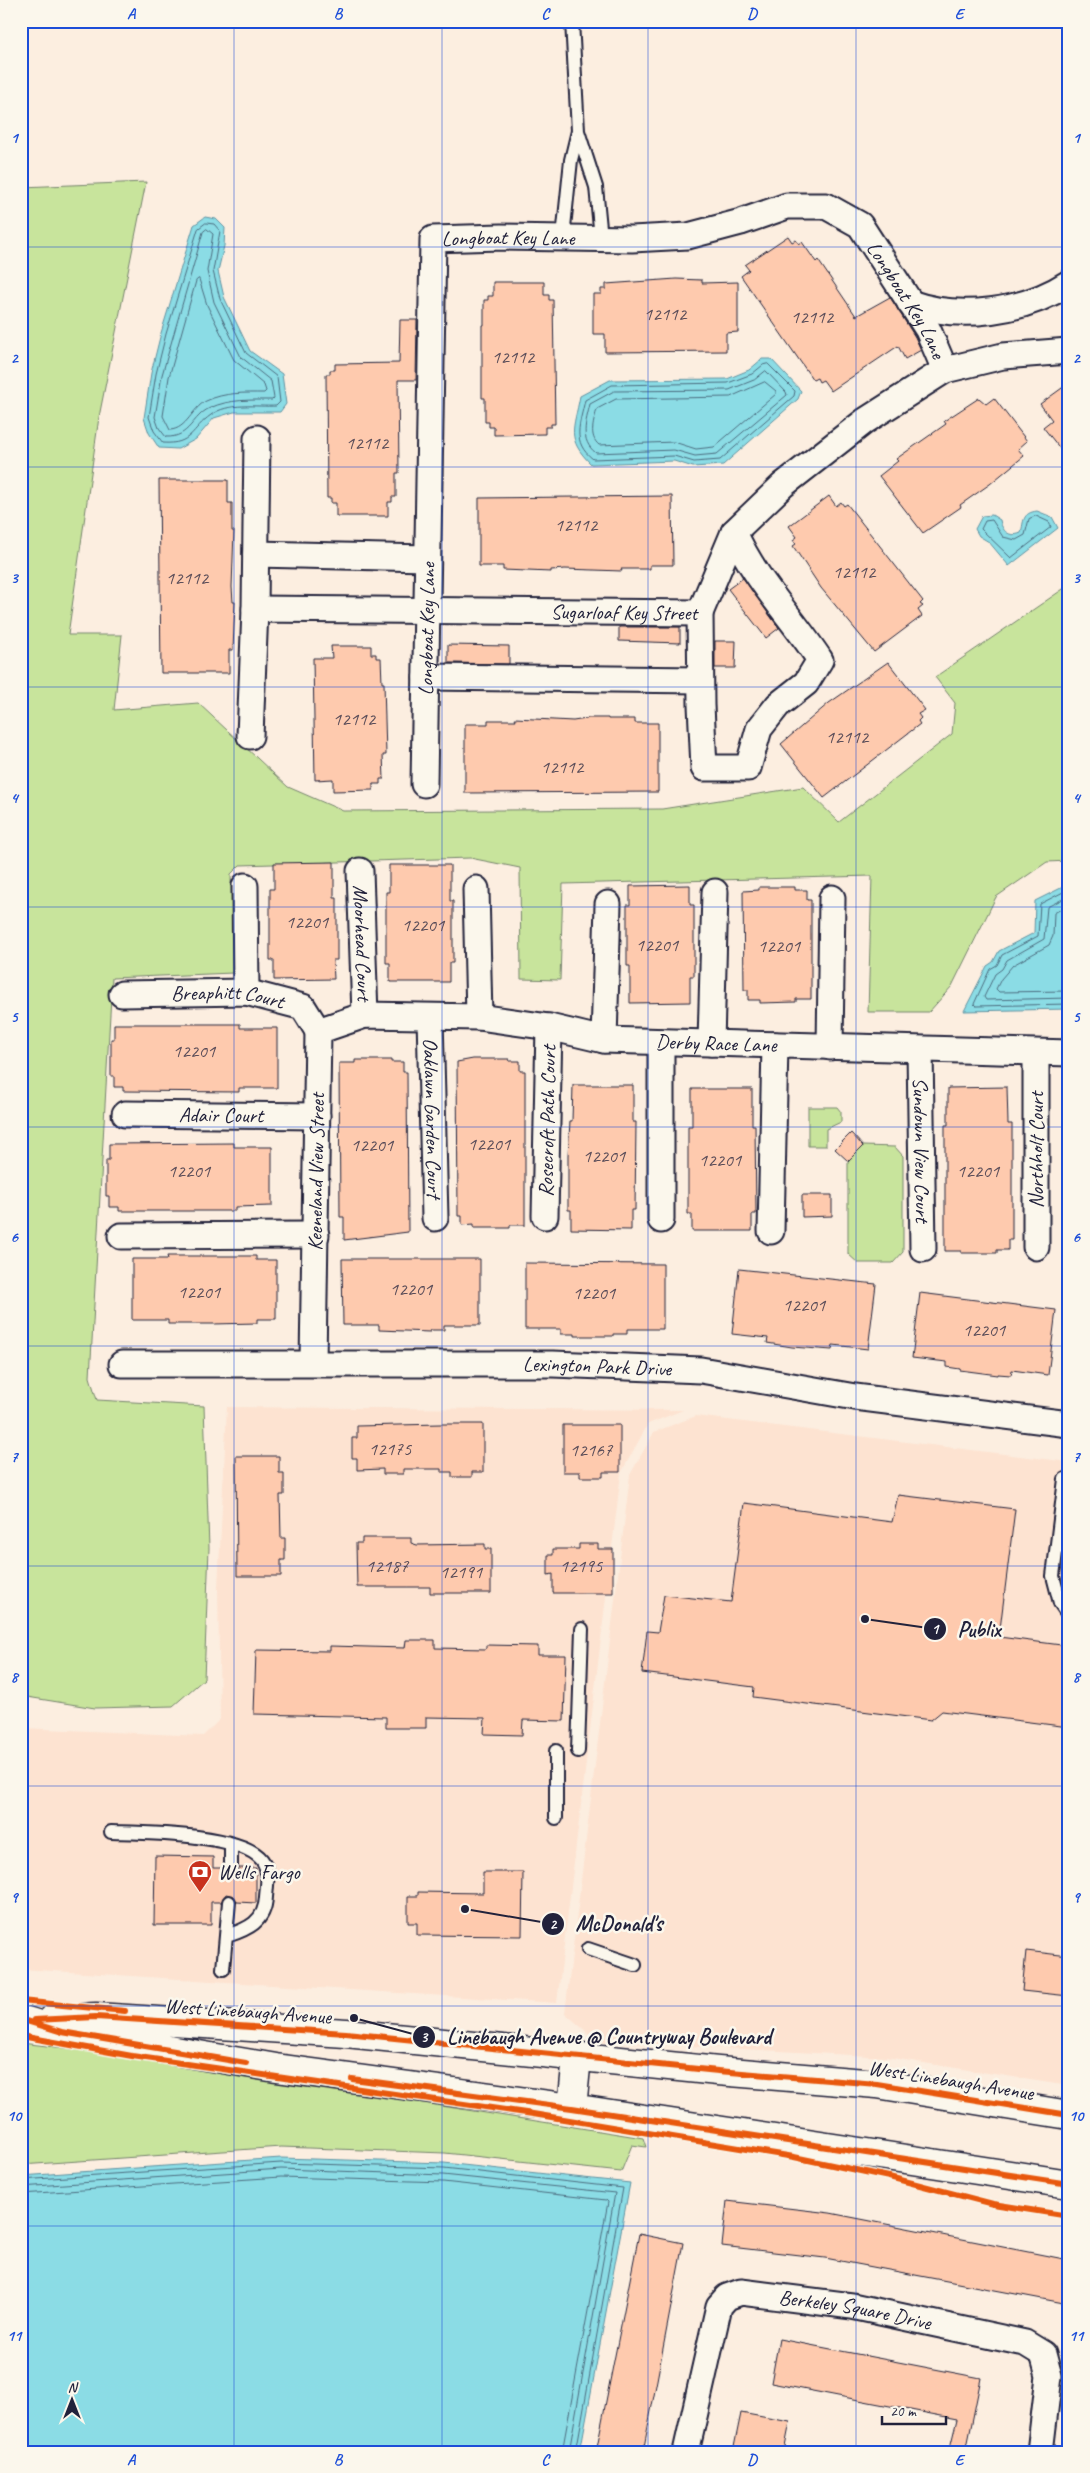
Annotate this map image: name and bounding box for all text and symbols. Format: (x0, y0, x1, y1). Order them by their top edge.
text: A (127, 4, 137, 24)
text: B (334, 4, 344, 24)
text: C (541, 4, 551, 24)
text: D (747, 4, 758, 24)
text: E (955, 4, 966, 24)
text: 1 (10, 128, 19, 148)
text: 1 (1072, 128, 1081, 148)
street label: Longboat Key Lane (441, 224, 576, 252)
street label: Longboat Key Lane (861, 236, 952, 363)
house number: 12112 (644, 302, 688, 326)
house number: 12112 (791, 305, 835, 329)
house number: 12112 (492, 345, 536, 369)
text: 2 (10, 348, 19, 368)
text: 2 (1072, 348, 1081, 368)
house number: 12112 (346, 431, 390, 455)
house number: 12112 (555, 513, 599, 537)
house number: 12112 (833, 560, 877, 584)
street label: Longboat Key Lane (412, 561, 441, 696)
house number: 12112 (166, 566, 210, 590)
text: 3 (10, 568, 19, 588)
text: 3 (1072, 568, 1081, 588)
street label: Sugarloaf Key Street (550, 599, 699, 626)
house number: 12112 (333, 707, 377, 731)
house number: 12112 (826, 725, 870, 749)
house number: 12112 (541, 755, 585, 779)
text: 4 (10, 788, 19, 808)
text: 4 (1072, 788, 1081, 808)
street label: Moorhead Court (347, 884, 378, 1003)
house number: 12201 (286, 910, 330, 934)
house number: 12201 (402, 913, 446, 937)
house number: 12201 (636, 933, 680, 957)
house number: 12201 (758, 934, 802, 958)
street label: Breaphitt Court (171, 979, 289, 1015)
text: 5 (11, 1007, 20, 1027)
text: 5 (1073, 1007, 1082, 1027)
street label: Derby Race Lane (655, 1028, 778, 1058)
street label: Oaklawn Garden Court (418, 1037, 448, 1202)
house number: 12201 (173, 1039, 217, 1063)
street label: Rosecroft Path Court (532, 1043, 562, 1197)
street label: Sundown View Court (907, 1077, 936, 1225)
street label: Northholt Court (1023, 1090, 1049, 1208)
street label: Keeneland View Street (302, 1091, 330, 1251)
street label: Adair Court (179, 1102, 265, 1128)
house number: 12201 (468, 1132, 512, 1156)
house number: 12201 (351, 1133, 395, 1157)
house number: 12201 (583, 1144, 627, 1168)
house number: 12201 (699, 1148, 743, 1172)
house number: 12201 (168, 1159, 212, 1183)
house number: 12201 (957, 1159, 1001, 1183)
text: 6 (10, 1227, 19, 1247)
text: 6 (1072, 1227, 1081, 1247)
house number: 12201 (390, 1277, 434, 1301)
house number: 12201 (178, 1280, 222, 1304)
house number: 12201 (573, 1281, 617, 1305)
house number: 12201 (783, 1293, 827, 1317)
house number: 12201 (963, 1318, 1007, 1342)
street label: Lexington Park Drive (523, 1351, 673, 1382)
house number: 12175 (369, 1437, 413, 1461)
house number: 12167 (570, 1438, 614, 1462)
text: 7 (10, 1447, 19, 1467)
text: 7 (1072, 1447, 1081, 1467)
house number: 12187 (366, 1554, 410, 1578)
house number: 12195 (560, 1554, 604, 1578)
house number: 12191 (440, 1560, 484, 1584)
callout: Publix (922, 1611, 1010, 1648)
text: Publix (957, 1616, 1003, 1644)
text: 1 (932, 1620, 941, 1639)
text: 8 (10, 1667, 19, 1687)
text: 8 (1072, 1667, 1081, 1687)
bank icon: Wells Fargo (187, 1859, 213, 1893)
place label: Wells Fargo (218, 1859, 301, 1885)
text: 9 (10, 1887, 19, 1907)
text: 9 (1072, 1887, 1081, 1907)
callout: McDonald's (541, 1905, 673, 1942)
text: McDonald's (575, 1910, 665, 1938)
text: 2 (550, 1915, 558, 1934)
street label: West Linebaugh Avenue (164, 1992, 333, 2030)
callout: Linebaugh Avenue @ Countryway Boulevard (412, 2018, 781, 2055)
text: Linebaugh Avenue @ Countryway Boulevard (447, 2023, 775, 2051)
text: 3 (421, 2028, 429, 2047)
street label: West Linebaugh Avenue (867, 2054, 1037, 2106)
text: 10 (7, 2106, 23, 2126)
text: 10 (1069, 2106, 1085, 2126)
street label: Berkeley Square Drive (777, 2284, 935, 2336)
text: 11 (7, 2326, 23, 2346)
text: 11 (1069, 2326, 1085, 2346)
north arrow (48, 2376, 98, 2426)
text: N (68, 2379, 79, 2396)
scale bar (882, 2393, 946, 2425)
text: 20 m (890, 2402, 917, 2421)
text: A (127, 2450, 137, 2470)
text: B (334, 2450, 344, 2470)
text: C (541, 2450, 551, 2470)
text: D (747, 2450, 758, 2470)
text: E (955, 2450, 966, 2470)

